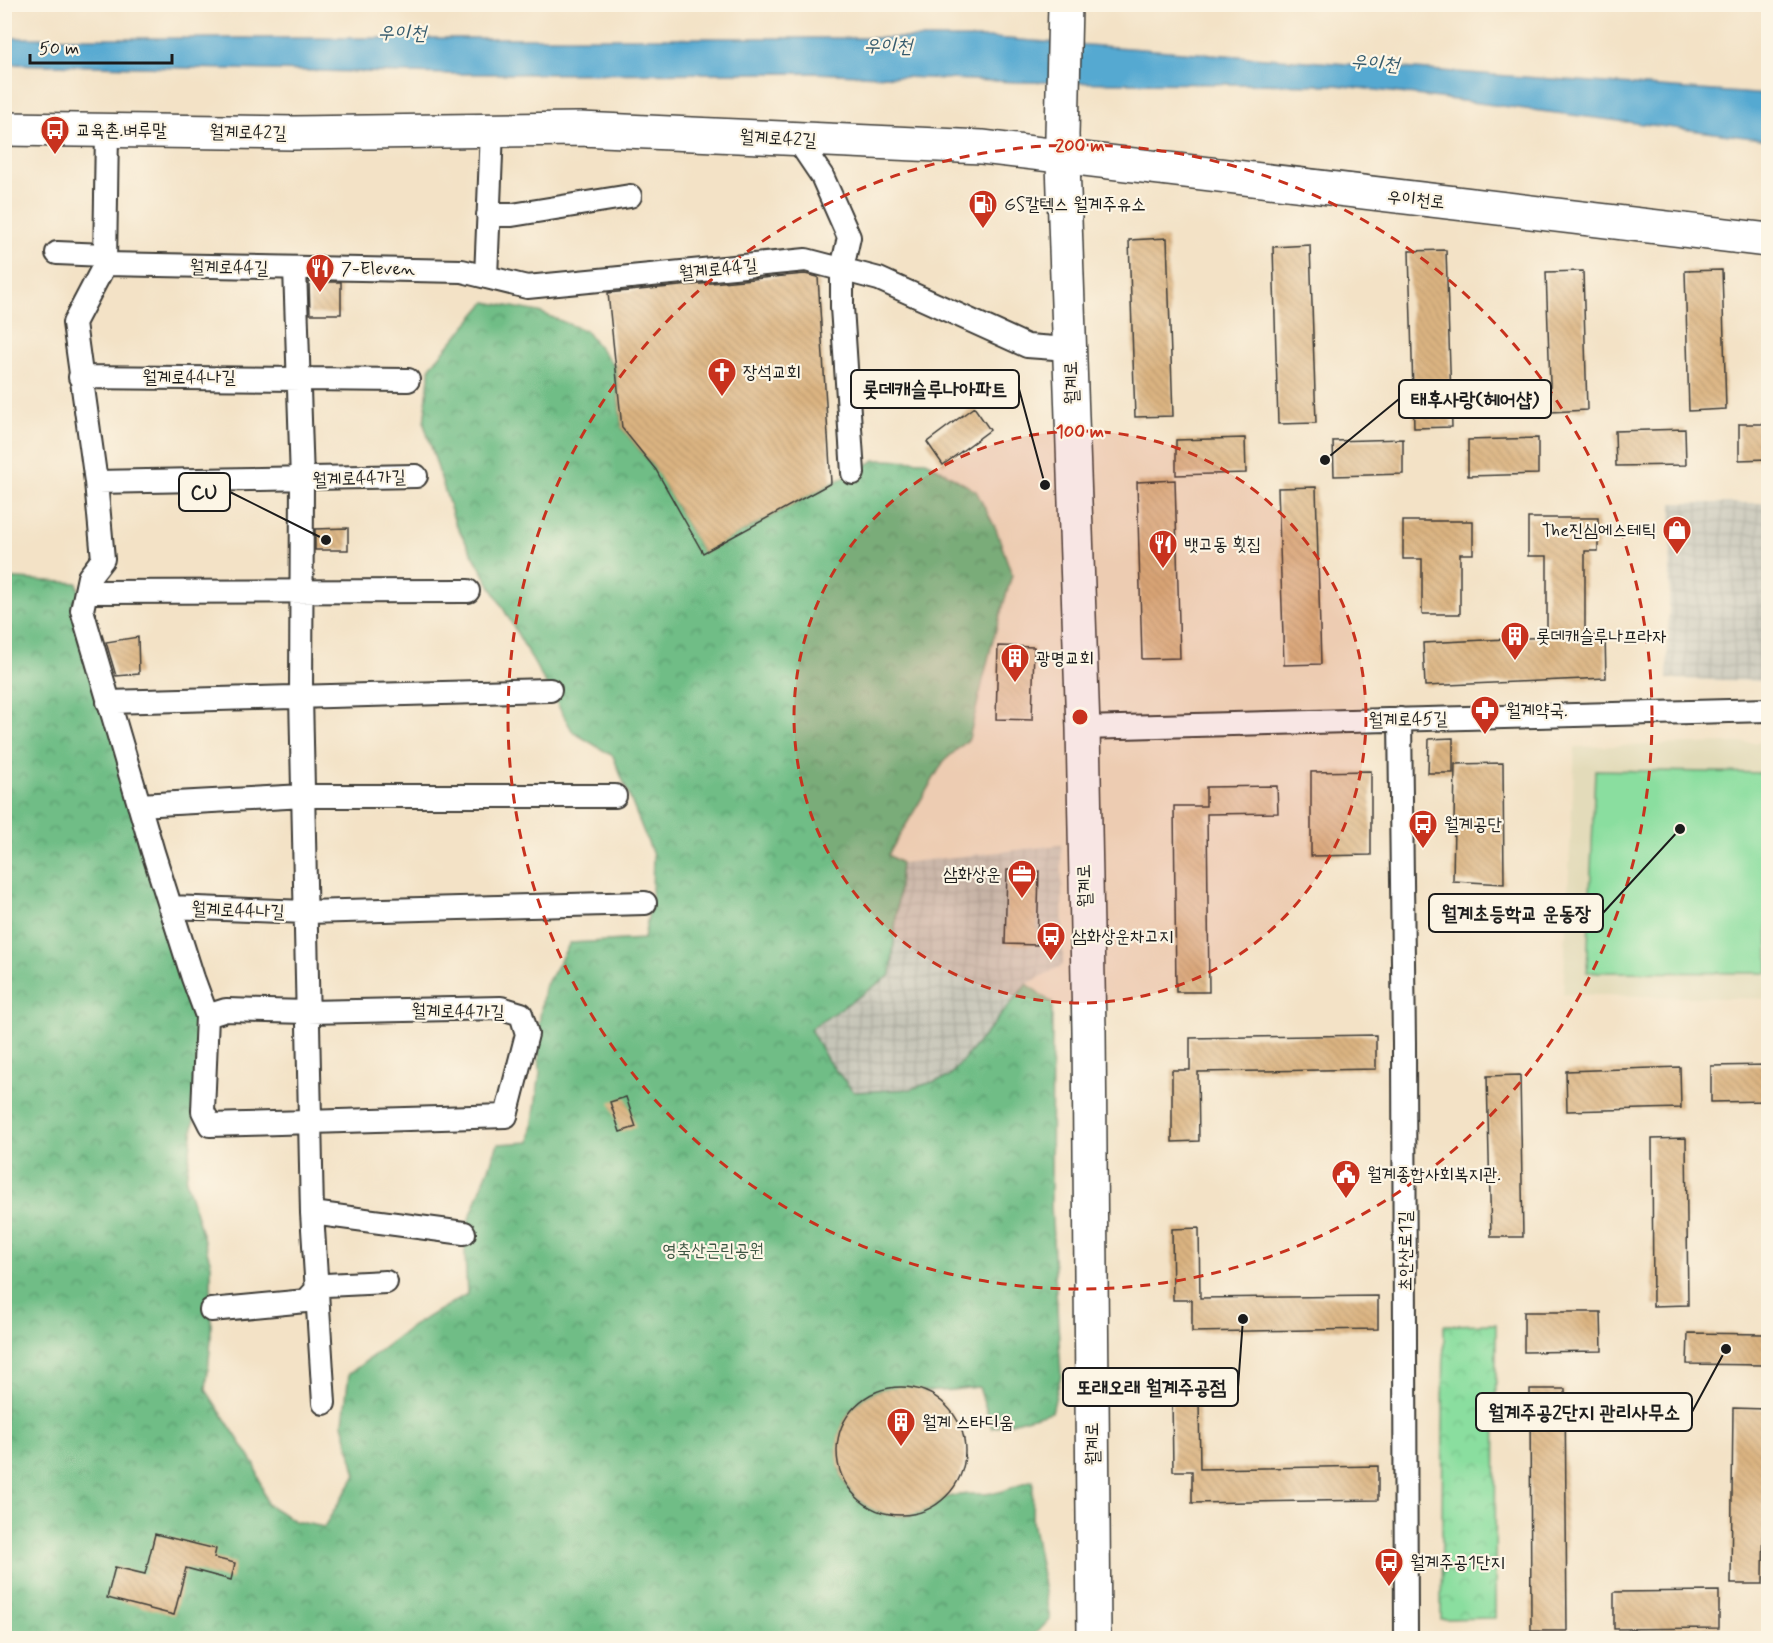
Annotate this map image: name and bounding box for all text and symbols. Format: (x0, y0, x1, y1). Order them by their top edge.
water label: 우이천 (378, 20, 428, 47)
scale bar (30, 27, 172, 65)
water label: 우이천 (864, 33, 914, 60)
text: 50 m (39, 37, 79, 61)
water label: 우이천 (1350, 48, 1402, 79)
bus stop icon: 교육촌.벼루말 (39, 114, 71, 156)
place label: 교육촌.벼루말 (76, 119, 167, 143)
street label: 월계로42길 (209, 120, 287, 146)
street label: 월계로42길 (739, 125, 818, 153)
text: 200 m (1055, 134, 1105, 158)
street label: 우이천로 (1386, 185, 1446, 215)
fuel station icon: GS칼텍스 월계주유소 (967, 188, 999, 230)
place label: GS칼텍스 월계주유소 (1004, 193, 1146, 217)
restaurant icon: 7-Eleven (304, 252, 336, 294)
street label: 월계로44길 (678, 254, 759, 286)
street label: 월계로44길 (189, 255, 269, 281)
place label: 7-Eleven (341, 257, 415, 281)
church icon: 장석교회 (706, 356, 738, 398)
place label: 장석교회 (743, 361, 801, 385)
street label: 월계로 (1059, 361, 1085, 405)
street label: 월계로44나길 (142, 366, 236, 390)
callout: 롯데캐슬루나아파트 (851, 370, 1019, 408)
text: 롯데캐슬루나아파트 (863, 377, 1007, 404)
callout: 태후사랑(헤어샵) (1399, 380, 1551, 418)
text: 태후사랑(헤어샵) (1411, 387, 1540, 414)
text: 100 m (1056, 420, 1104, 444)
street label: 월계로44가길 (312, 465, 407, 493)
callout: CU (179, 473, 230, 511)
text: CU (190, 480, 218, 507)
shop icon: The진심에스테틱 (1661, 514, 1693, 556)
place label: The진심에스테틱 (1542, 519, 1656, 543)
restaurant icon: 뱃고동 횟집 (1147, 528, 1179, 570)
place label: 뱃고동 횟집 (1184, 533, 1261, 557)
building icon: 롯데캐슬루나프라자 (1499, 620, 1531, 662)
place label: 롯데캐슬루나프라자 (1536, 625, 1667, 649)
building icon: 광명교회 (999, 642, 1031, 684)
place label: 광명교회 (1036, 647, 1094, 671)
pharmacy icon: 월계약국. (1469, 694, 1501, 736)
place label: 월계약국. (1506, 699, 1568, 723)
centre of rings (1070, 707, 1090, 727)
street label: 월계로45길 (1368, 707, 1448, 733)
bus stop icon: 월계공단 (1407, 808, 1439, 850)
place label: 월계공단 (1444, 813, 1502, 837)
office icon: 삼화상운 (1006, 858, 1038, 900)
place label: 삼화상운 (943, 863, 1001, 887)
street label: 월계로 (1072, 864, 1098, 908)
callout: 월계초등학교 운동장 (1429, 894, 1603, 932)
street label: 월계로44나길 (191, 897, 286, 925)
text: 월계초등학교 운동장 (1441, 901, 1591, 928)
bus stop icon: 삼화상운차고지 (1035, 920, 1067, 962)
place label: 삼화상운차고지 (1072, 925, 1173, 949)
street label: 월계로44가길 (411, 999, 505, 1025)
public building icon: 월계종합사회복지관. (1330, 1158, 1362, 1200)
place label: 월계종합사회복지관. (1367, 1163, 1501, 1187)
street label: 초안산로1길 (1394, 1210, 1418, 1291)
park label: 영축산근린공원 (662, 1239, 764, 1263)
callout: 또래오래 월계주공점 (1063, 1368, 1238, 1406)
text: 또래오래 월계주공점 (1076, 1375, 1226, 1402)
callout: 월계주공2단지 관리사무소 (1476, 1393, 1692, 1431)
text: 월계주공2단지 관리사무소 (1488, 1400, 1680, 1427)
building icon: 월계 스타디움 (885, 1406, 917, 1448)
place label: 월계 스타디움 (922, 1411, 1014, 1435)
street label: 월계로 (1081, 1422, 1105, 1466)
bus stop icon: 월계주공1단지 (1373, 1546, 1405, 1588)
place label: 월계주공1단지 (1410, 1551, 1505, 1575)

